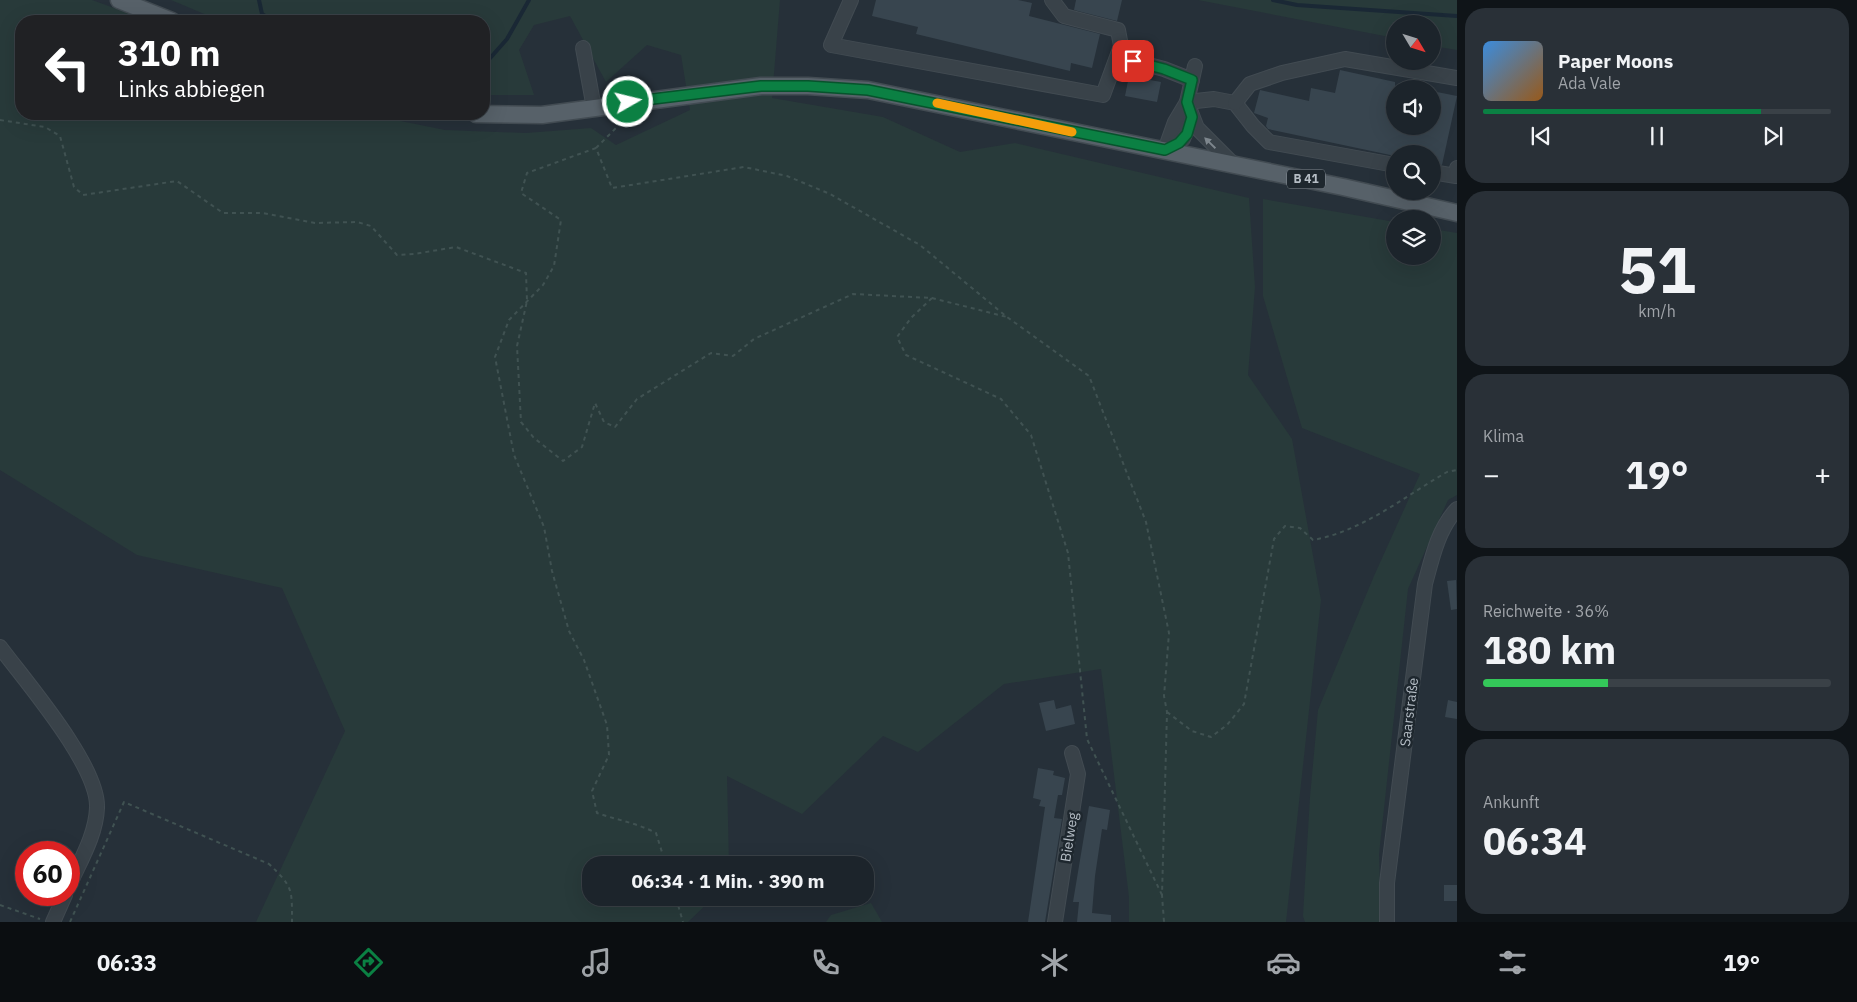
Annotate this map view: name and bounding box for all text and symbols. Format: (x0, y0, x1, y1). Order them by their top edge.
north arrow (1386, 15, 1441, 70)
map controls (1386, 15, 1441, 265)
text: 310 m (118, 30, 221, 76)
icon: left (35, 35, 100, 100)
pin (1112, 40, 1154, 82)
icon: arrive (1119, 47, 1147, 75)
text: Paper Moons (1558, 49, 1673, 73)
text: Ada Vale (1558, 73, 1621, 93)
text: Links abbiegen (118, 74, 265, 103)
position arrow (601, 75, 653, 127)
button: sound (1386, 80, 1441, 135)
icon: previous (1527, 122, 1555, 150)
icon: pause (1643, 122, 1671, 150)
icon: next (1759, 122, 1787, 150)
one-way arrow (1204, 137, 1216, 149)
button: search (1386, 145, 1441, 200)
road number: B 41 (1287, 170, 1325, 188)
button: layers (1386, 210, 1441, 265)
text: 51 (1618, 226, 1696, 311)
text: km/h (1638, 301, 1676, 321)
text: Klima (1483, 426, 1524, 446)
text: 19° (1625, 450, 1689, 499)
text: − (1483, 456, 1500, 493)
text: + (1814, 456, 1831, 493)
text: Reichweite · 36% (1483, 601, 1609, 621)
text: 180 km (1483, 625, 1616, 674)
street label: Saarstraße (1396, 676, 1422, 747)
text: Ankunft (1483, 792, 1540, 812)
street label: Bielweg (1056, 810, 1082, 863)
text: 06:34 (1483, 816, 1587, 865)
speed limit sign: 60 (15, 841, 80, 906)
text: 06:34 · 1 Min. · 390 m (631, 869, 825, 893)
icon: directions (351, 945, 386, 980)
icon: music (579, 945, 614, 980)
icon: phone (808, 945, 843, 980)
icon: climate (1037, 945, 1072, 980)
icon: car (1266, 945, 1301, 980)
icon: filters (1495, 945, 1530, 980)
text: 06:33 (97, 948, 157, 977)
text: 19° (1723, 948, 1760, 977)

